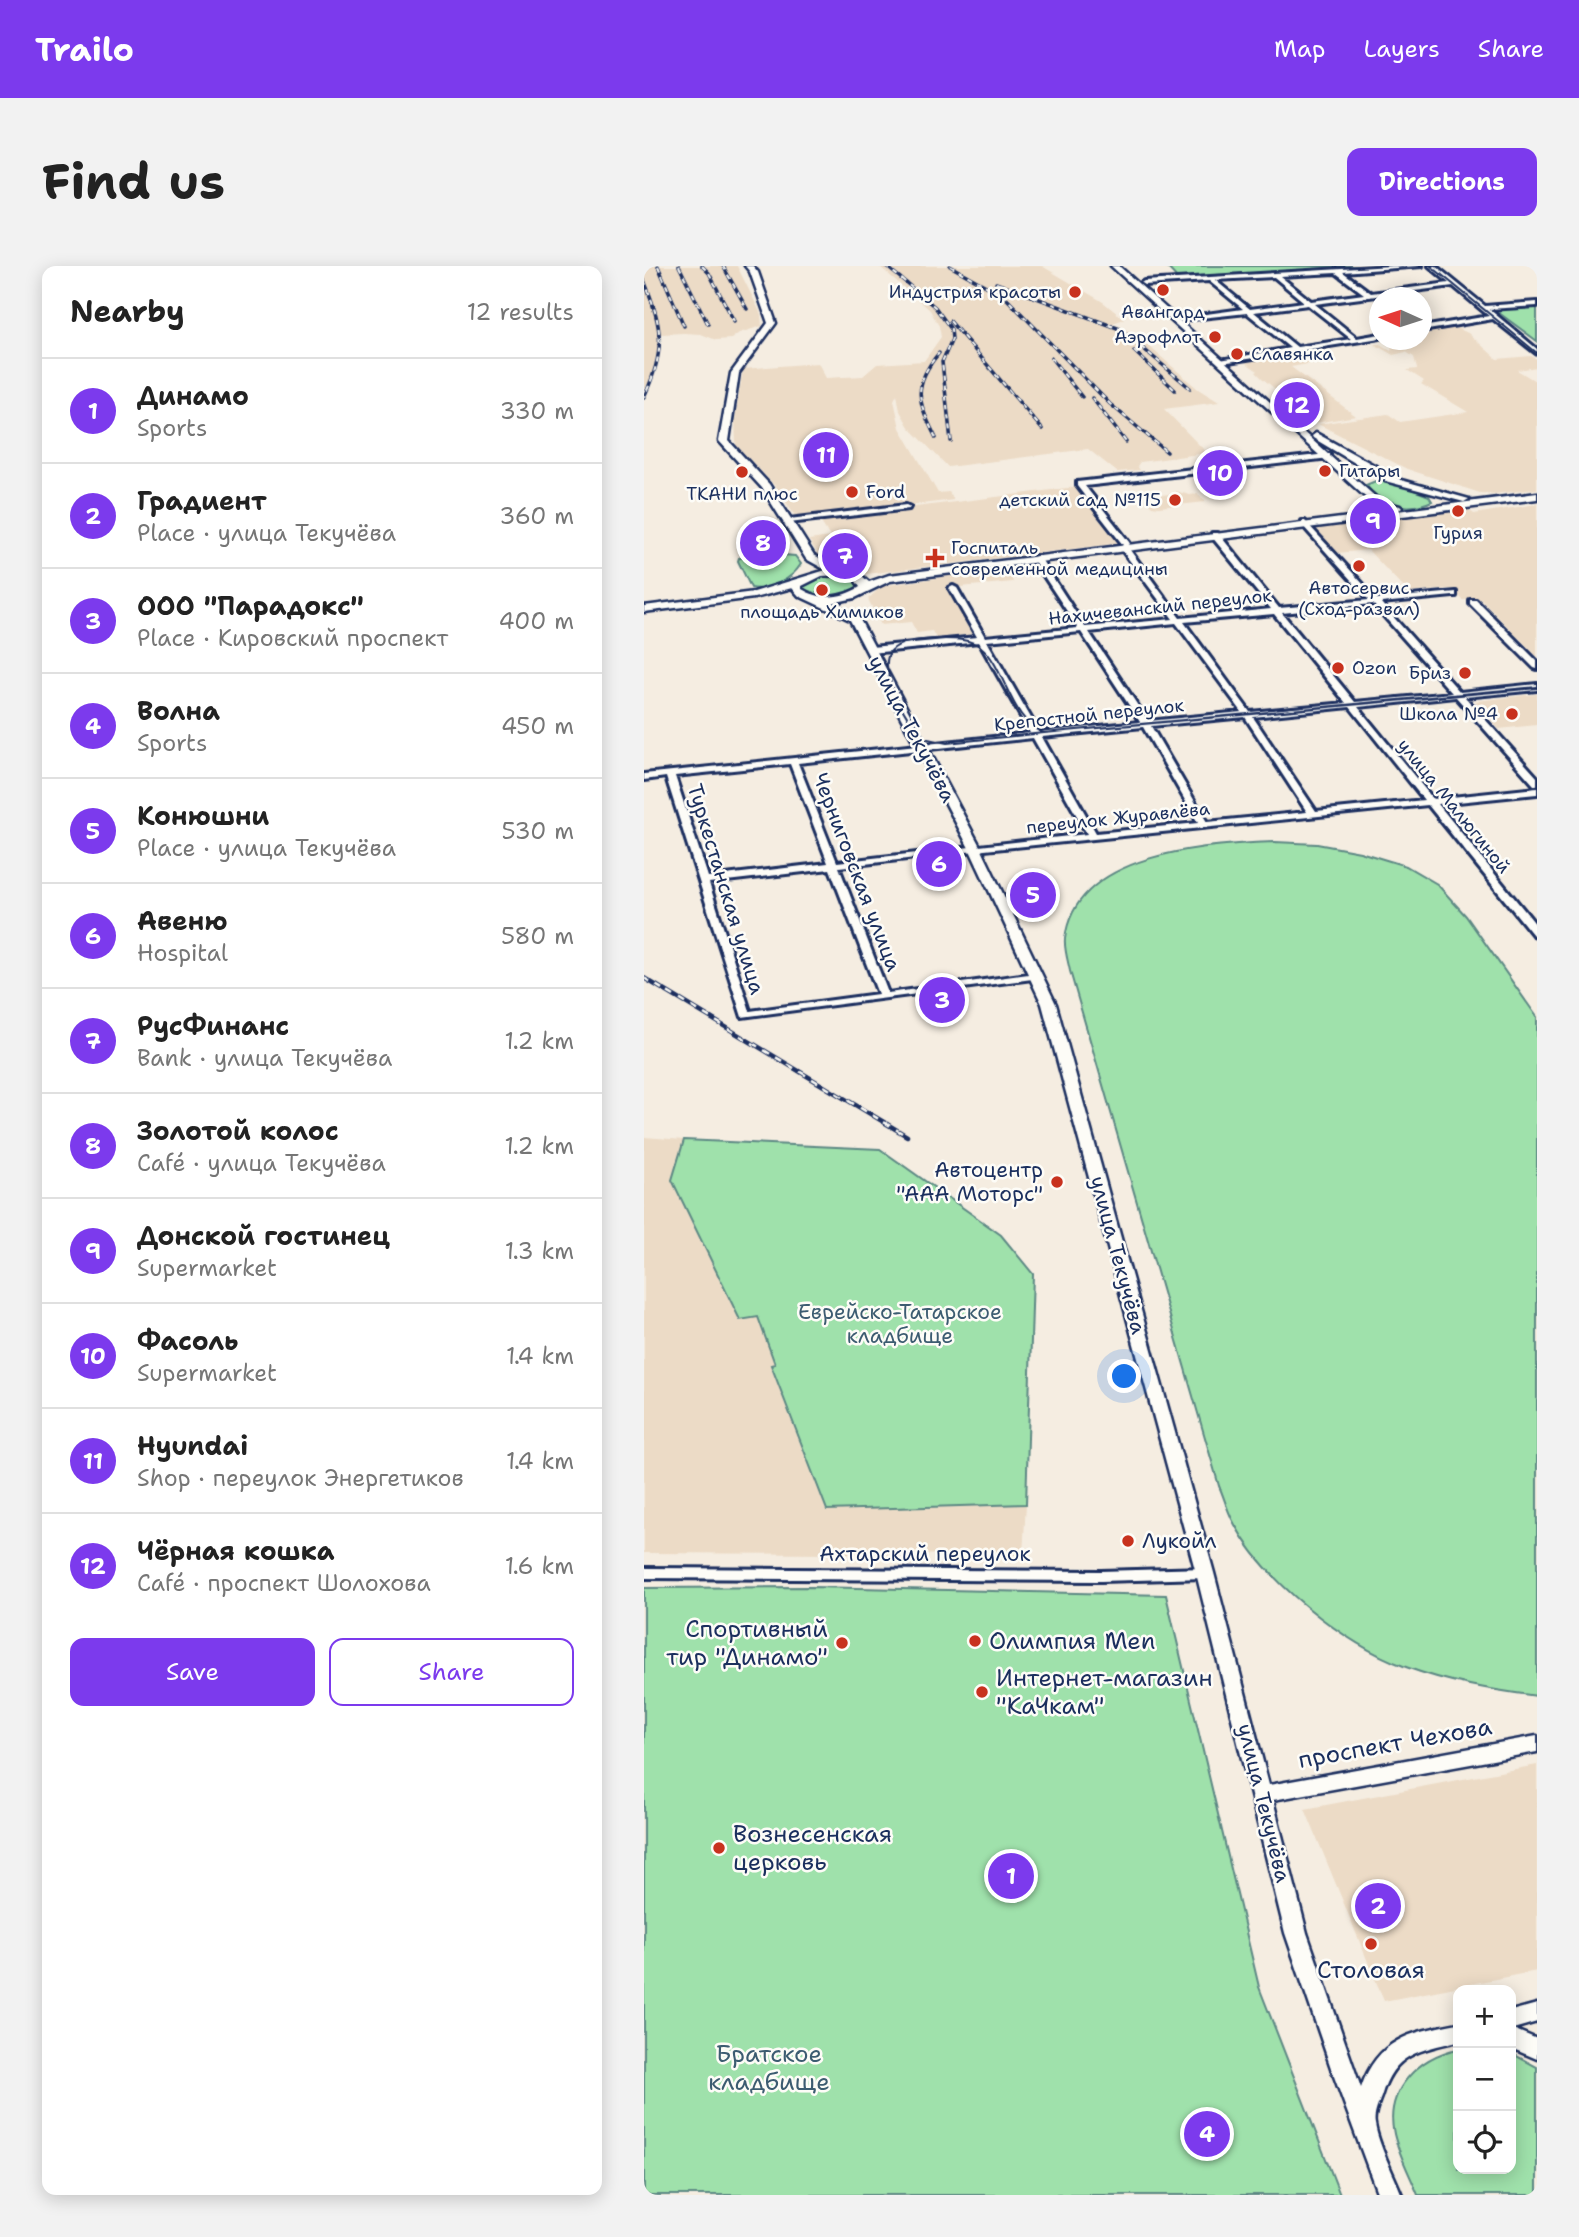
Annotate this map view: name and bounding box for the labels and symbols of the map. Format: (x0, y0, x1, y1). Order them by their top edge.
place label: Индустрия красоты (889, 280, 1061, 304)
marker: Авангард (1155, 282, 1171, 298)
marker: Индустрия красоты (1067, 284, 1083, 300)
north arrow (1369, 287, 1432, 350)
place label: Авангард (1121, 300, 1205, 324)
place label: Аэрофлот (1114, 325, 1202, 349)
marker: Аэрофлот (1207, 329, 1223, 345)
place label: Славянка (1251, 342, 1334, 366)
marker: Славянка (1229, 346, 1245, 362)
pin: 12 (1274, 379, 1320, 431)
pin: 11 (803, 429, 849, 481)
pin: 10 (1197, 447, 1243, 499)
place label: Гитары (1339, 459, 1400, 483)
marker: Гитары (1317, 463, 1333, 479)
marker: ТКАНИ плюс (734, 464, 750, 480)
place label: Ford (866, 480, 905, 504)
place label: ТКАНИ плюс (686, 482, 798, 506)
marker: Ford (844, 484, 860, 500)
place label: детский сад №115 (999, 488, 1161, 512)
marker: детский сад №115 (1167, 492, 1183, 508)
pin: 9 (1350, 495, 1396, 547)
marker: Гурия (1450, 503, 1466, 519)
pin: 8 (740, 517, 786, 569)
place label: Гурия (1433, 521, 1483, 545)
pin: 7 (822, 530, 868, 582)
place label: Госпиталь современной медицины (951, 536, 1168, 581)
marker: Госпиталь современной медицины (925, 548, 945, 568)
marker: Автосервис (Сход-развал) (1351, 558, 1367, 574)
place label: Автосервис (Сход-развал) (1298, 576, 1420, 621)
marker: площадь Химиков (814, 582, 830, 598)
street label: Нахичеванский переулок (1047, 583, 1273, 631)
place label: площадь Химиков (740, 600, 904, 624)
street label: улица Текучёва (861, 651, 963, 807)
place label: Ozon (1352, 656, 1397, 680)
marker: Ozon (1330, 660, 1346, 676)
place label: Бриз (1409, 661, 1451, 685)
marker: Бриз (1457, 665, 1473, 681)
street label: Крепостной переулок (993, 693, 1185, 737)
place label: Школа №4 (1399, 702, 1498, 726)
marker: Школа №4 (1504, 706, 1520, 722)
street label: улица Малюгиной (1392, 734, 1516, 879)
street label: Черниговская улица (806, 769, 908, 975)
street label: Туркестанская улица (681, 780, 771, 998)
street label: переулок Журавлёва (1025, 796, 1211, 840)
pin: 6 (916, 838, 962, 890)
pin: 5 (1010, 869, 1056, 921)
pin: 3 (919, 974, 965, 1026)
place label: Автоцентр "ААА Моторс" (896, 1156, 1043, 1208)
street label: улица Текучёва (1083, 1173, 1153, 1337)
marker: Автоцентр "ААА Моторс" (1049, 1174, 1065, 1190)
park label: Еврейско-Татарское кладбище (798, 1298, 1002, 1350)
your location (1107, 1359, 1141, 1393)
place label: Лукойл (1142, 1527, 1217, 1555)
marker: Лукойл (1120, 1533, 1136, 1549)
street label: Ахтарский переулок (819, 1540, 1031, 1568)
place label: Спортивный тир "Динамо" (666, 1613, 828, 1673)
place label: Олимпия Men (989, 1625, 1155, 1657)
marker: Олимпия Men (967, 1633, 983, 1649)
marker: Спортивный тир "Динамо" (834, 1635, 850, 1651)
place label: Интернет-магазин "КаЧкам" (996, 1662, 1213, 1722)
marker: Интернет-магазин "КаЧкам" (974, 1684, 990, 1700)
street label: проспект Чехова (1296, 1710, 1494, 1776)
street label: улица Текучёва (1231, 1721, 1297, 1885)
place label: Вознесенская церковь (733, 1818, 892, 1878)
marker: Вознесенская церковь (711, 1840, 727, 1856)
pin: 1 (988, 1850, 1034, 1902)
pin: 2 (1355, 1880, 1401, 1932)
marker: Столовая (1363, 1936, 1379, 1952)
place label: Столовая (1317, 1954, 1425, 1986)
park label: Братское кладбище (708, 2038, 830, 2098)
pin: 4 (1184, 2108, 1230, 2160)

